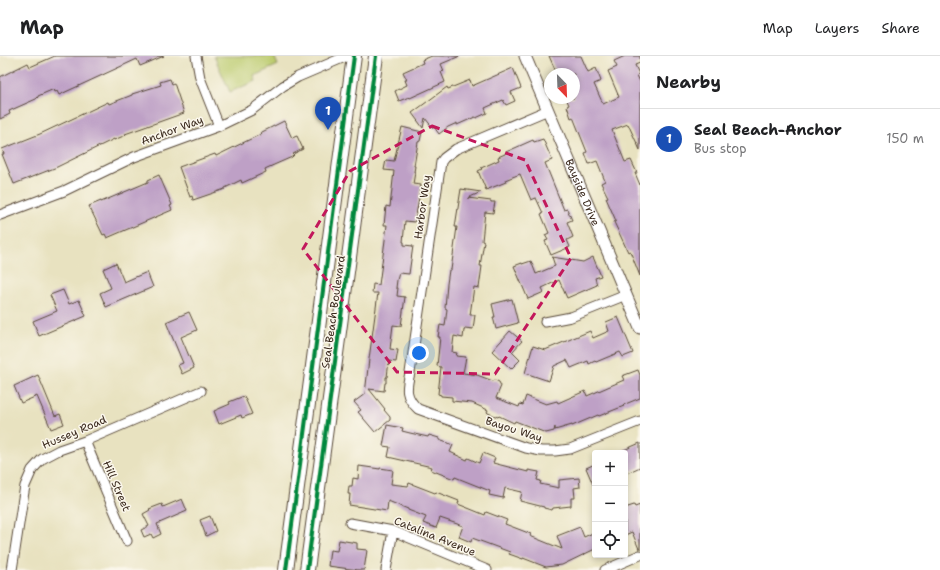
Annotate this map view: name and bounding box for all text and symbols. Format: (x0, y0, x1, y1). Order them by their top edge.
text: Map (20, 15, 64, 40)
text: Map (763, 19, 793, 37)
text: Layers (815, 19, 859, 37)
text: Share (881, 19, 920, 37)
north arrow (544, 68, 580, 104)
text: Nearby (656, 71, 721, 93)
pin: 1 (315, 97, 341, 130)
street label: Anchor Way (139, 112, 205, 149)
text: Seal Beach-Anchor (694, 120, 842, 140)
text: 1 (666, 130, 672, 147)
text: 150 m (886, 130, 924, 147)
text: Bus stop (694, 140, 746, 157)
street label: Bayside Drive (561, 157, 603, 228)
street label: Harbor Way (411, 174, 434, 240)
street label: Seal Beach Boulevard (318, 255, 349, 370)
your location (409, 343, 429, 363)
street label: Hussey Road (40, 412, 109, 453)
street label: Bayou Way (483, 413, 544, 446)
map controls (592, 450, 628, 558)
button: + (592, 450, 628, 486)
street label: Hill Street (99, 459, 134, 514)
button: − (592, 486, 628, 522)
street label: Catalina Avenue (392, 513, 478, 560)
button: locate (592, 522, 628, 558)

